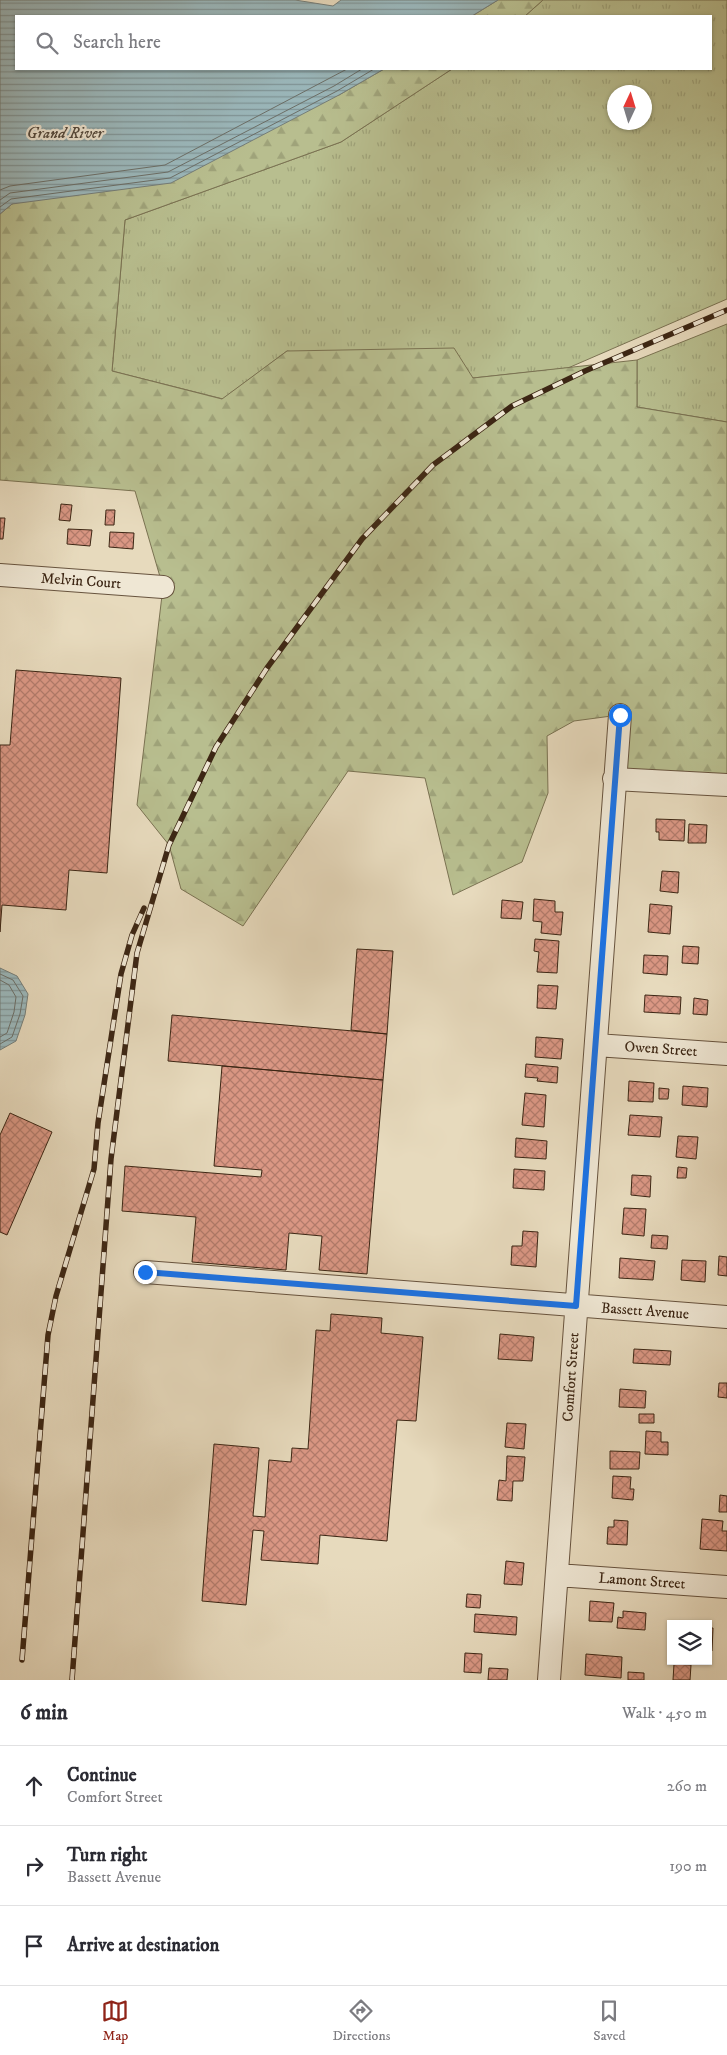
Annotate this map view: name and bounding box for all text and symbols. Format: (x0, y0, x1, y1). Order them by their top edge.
search box (15, 15, 712, 70)
icon: search (33, 29, 61, 57)
text: Search here (73, 31, 161, 54)
north arrow (607, 85, 652, 130)
water label: Grand River (27, 123, 105, 143)
street label: Melvin Court (40, 569, 122, 593)
route start (609, 704, 632, 727)
street label: Owen Street (624, 1037, 698, 1061)
route end (134, 1261, 157, 1284)
street label: Bassett Avenue (600, 1298, 690, 1324)
street label: Comfort Street (558, 1331, 584, 1422)
street label: Lamont Street (598, 1568, 686, 1594)
map controls (667, 1620, 712, 1665)
button: layers (667, 1620, 712, 1665)
text: 6 min (20, 1700, 68, 1726)
text: Walk · 450 m (622, 1703, 707, 1723)
text: Continue (67, 1764, 137, 1787)
icon: ahead (20, 1772, 48, 1800)
text: 260 m (667, 1776, 707, 1796)
text: Comfort Street (67, 1787, 163, 1807)
text: Turn right (67, 1844, 147, 1867)
icon: right (20, 1852, 48, 1880)
text: 190 m (669, 1856, 707, 1876)
text: Bassett Avenue (67, 1867, 161, 1887)
icon: arrive (20, 1932, 48, 1960)
text: Arrive at destination (67, 1934, 219, 1957)
tab: Map (101, 1997, 129, 2045)
tab: Directions (332, 1997, 390, 2045)
tab: Saved (593, 1997, 626, 2045)

